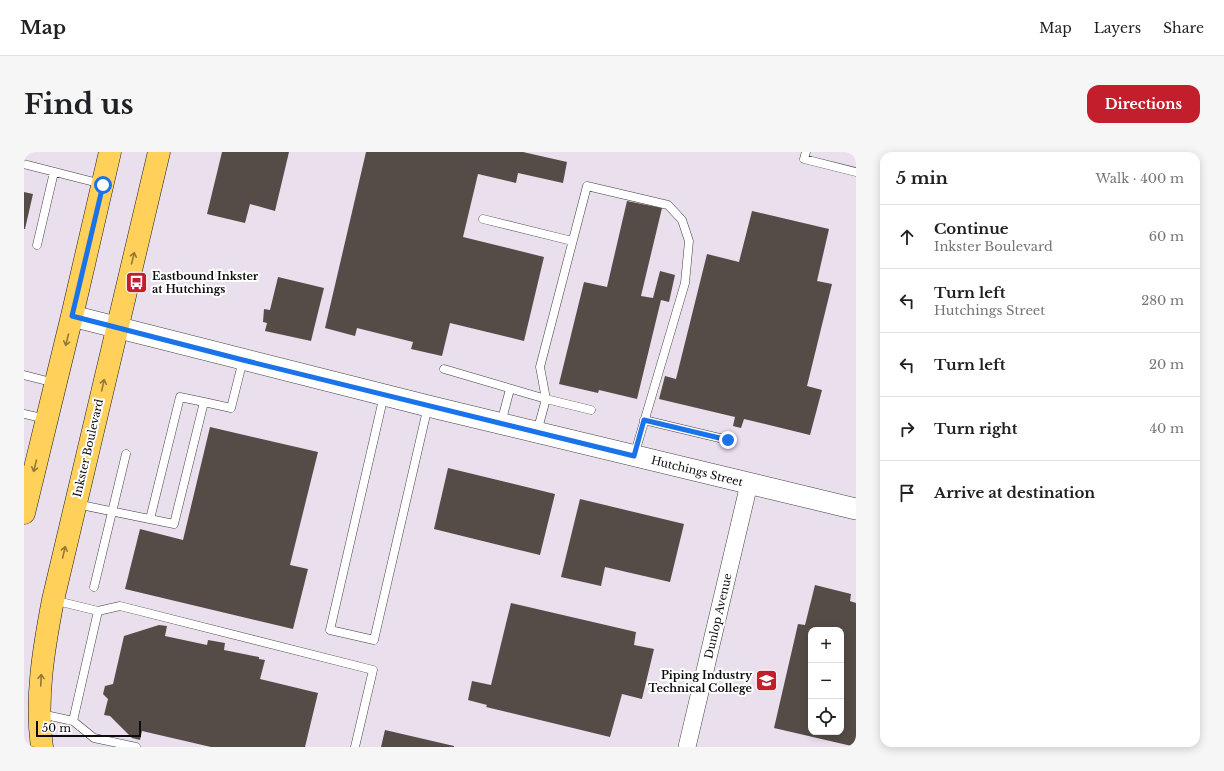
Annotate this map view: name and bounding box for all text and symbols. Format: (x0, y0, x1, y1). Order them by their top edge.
text: Map (20, 16, 66, 39)
text: Map (1039, 19, 1072, 37)
text: Layers (1094, 19, 1141, 37)
text: Share (1163, 19, 1204, 37)
button: Directions (1087, 85, 1200, 123)
text: Find us (24, 87, 134, 122)
text: 5 min (896, 168, 948, 189)
text: Walk · 400 m (1096, 170, 1184, 187)
route start (94, 176, 112, 194)
text: Continue (934, 219, 1009, 238)
icon: ahead (896, 226, 918, 248)
text: 60 m (1149, 228, 1184, 245)
text: Inkster Boulevard (934, 238, 1053, 255)
one-way arrow (130, 252, 137, 265)
bus stop icon: Eastbound Inkster at Hutchings (124, 269, 150, 295)
place label: Eastbound Inkster at Hutchings (152, 269, 259, 296)
text: Turn left (934, 283, 1005, 302)
icon: left (896, 290, 918, 312)
text: 280 m (1141, 292, 1184, 309)
text: Hutchings Street (934, 302, 1045, 319)
one-way arrow (62, 333, 70, 346)
icon: left (896, 354, 918, 376)
text: Turn left (934, 355, 1005, 374)
text: 20 m (1149, 356, 1184, 373)
one-way arrow (100, 379, 107, 392)
street label: Inkster Boulevard (70, 397, 106, 499)
icon: right (896, 418, 918, 440)
text: Turn right (934, 419, 1017, 438)
text: 40 m (1149, 420, 1184, 437)
route end (719, 431, 737, 449)
street label: Hutchings Street (650, 453, 745, 489)
one-way arrow (31, 459, 39, 472)
icon: arrive (896, 482, 918, 504)
text: Arrive at destination (934, 483, 1095, 502)
one-way arrow (60, 546, 68, 559)
street label: Dunlop Avenue (701, 572, 735, 660)
map controls (808, 627, 844, 735)
button: + (808, 627, 844, 663)
button: − (808, 663, 844, 699)
place label: Piping Industry Technical College (648, 668, 753, 695)
school or university icon: Piping Industry Technical College (754, 668, 780, 694)
one-way arrow (38, 674, 45, 687)
button: locate (808, 699, 844, 735)
scale bar (36, 719, 141, 738)
text: 50 m (42, 721, 71, 735)

